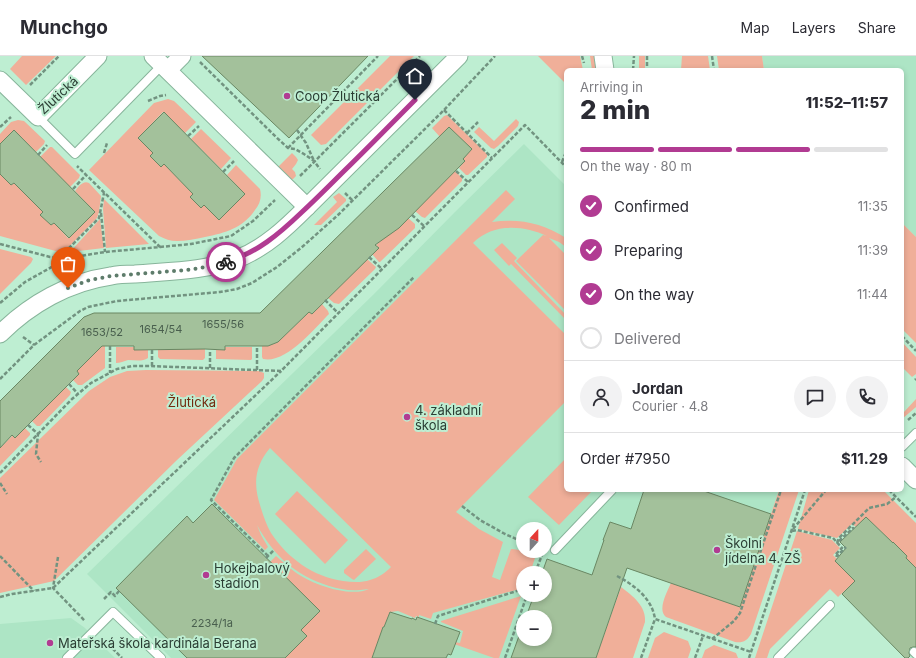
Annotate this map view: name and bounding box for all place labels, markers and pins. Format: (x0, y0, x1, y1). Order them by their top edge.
pin (398, 59, 432, 100)
place label: Coop Žlutická (295, 88, 380, 104)
marker: Coop Žlutická (282, 91, 292, 101)
pin (51, 247, 85, 288)
place label: 4. základní škola (415, 402, 482, 433)
marker: 4. základní škola (402, 412, 412, 422)
place label: Školní jídelna 4. ZŠ (724, 535, 801, 566)
marker: Školní jídelna 4. ZŠ (712, 545, 722, 555)
place label: Hokejbalový stadion (214, 560, 290, 591)
marker: Hokejbalový stadion (201, 570, 211, 580)
place label: Mateřská škola kardinála Berana (58, 635, 257, 651)
marker: Mateřská škola kardinála Berana (45, 638, 55, 648)

